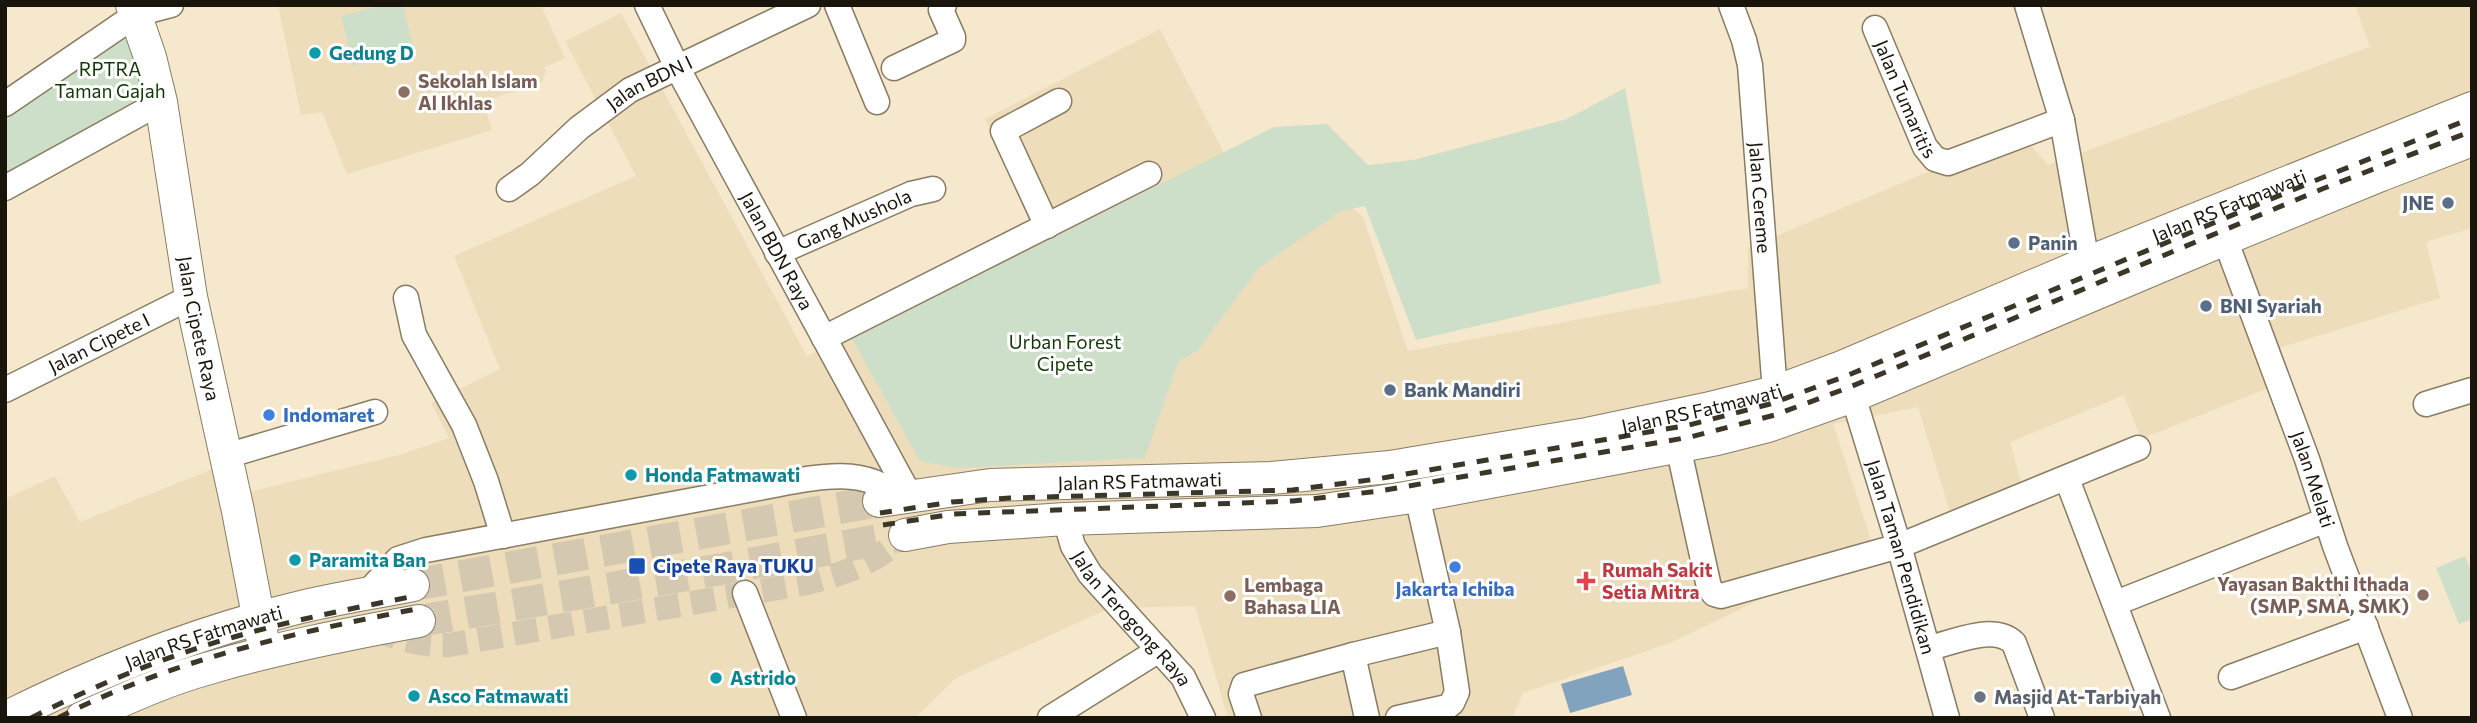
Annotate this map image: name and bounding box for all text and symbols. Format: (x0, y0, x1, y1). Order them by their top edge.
street label: Jalan Tumaritis (1870, 36, 1941, 163)
place label: Gedung D (329, 41, 414, 64)
marker: Gedung D (307, 45, 323, 61)
street label: Jalan BDN I (601, 50, 696, 115)
park label: RPTRA Taman Gajah (54, 57, 166, 102)
place label: Sekolah Islam Al Ikhlas (418, 69, 538, 114)
marker: Sekolah Islam Al Ikhlas (396, 84, 412, 100)
street label: Jalan Cereme (1745, 141, 1776, 254)
street label: Jalan RS Fatmawati (2148, 164, 2310, 247)
street label: Gang Mushola (793, 183, 915, 254)
street label: Jalan BDN Raya (736, 187, 819, 314)
place label: JNE (2402, 191, 2434, 214)
marker: JNE (2440, 195, 2456, 211)
place label: Panin (2028, 231, 2078, 254)
marker: Panin (2006, 235, 2022, 251)
street label: Jalan Cipete Raya (174, 254, 225, 403)
place label: BNI Syariah (2220, 294, 2322, 317)
marker: BNI Syariah (2198, 298, 2214, 314)
street label: Jalan Cipete I (44, 308, 153, 378)
park label: Urban Forest Cipete (1009, 330, 1122, 375)
place label: Bank Mandiri (1404, 378, 1521, 401)
street label: Jalan RS Fatmawati (1619, 378, 1786, 438)
marker: Bank Mandiri (1382, 382, 1398, 398)
place label: Indomaret (283, 403, 375, 426)
marker: Indomaret (261, 407, 277, 423)
street label: Jalan Melati (2287, 428, 2340, 530)
street label: Jalan Taman Pendidikan (1862, 457, 1941, 657)
place label: Honda Fatmawati (645, 463, 800, 486)
marker: Honda Fatmawati (623, 467, 639, 483)
street label: Jalan RS Fatmawati (1057, 467, 1222, 494)
street label: Jalan Terogong Raya (1068, 546, 1198, 690)
place label: Paramita Ban (309, 548, 426, 571)
marker: Paramita Ban (287, 552, 303, 568)
place label: Cipete Raya TUKU (653, 554, 814, 577)
marker: Cipete Raya TUKU (627, 556, 647, 576)
place label: Rumah Sakit Setia Mitra (1602, 558, 1713, 603)
marker: Jakarta Ichiba (1447, 559, 1463, 575)
marker: Rumah Sakit Setia Mitra (1576, 571, 1596, 591)
place label: Yayasan Bakthi Ithada (SMP, SMA, SMK) (2217, 572, 2409, 617)
place label: Lembaga Bahasa LIA (1244, 573, 1341, 618)
place label: Jakarta Ichiba (1395, 577, 1515, 600)
marker: Yayasan Bakthi Ithada (SMP, SMA, SMK) (2415, 587, 2431, 603)
marker: Lembaga Bahasa LIA (1222, 588, 1238, 604)
street label: Jalan RS Fatmawati (121, 600, 285, 673)
place label: Astrido (730, 666, 796, 689)
marker: Astrido (708, 670, 724, 686)
place label: Asco Fatmawati (428, 684, 569, 707)
place label: Masjid At-Tarbiyah (1994, 685, 2161, 708)
marker: Asco Fatmawati (406, 688, 422, 704)
marker: Masjid At-Tarbiyah (1972, 689, 1988, 705)

